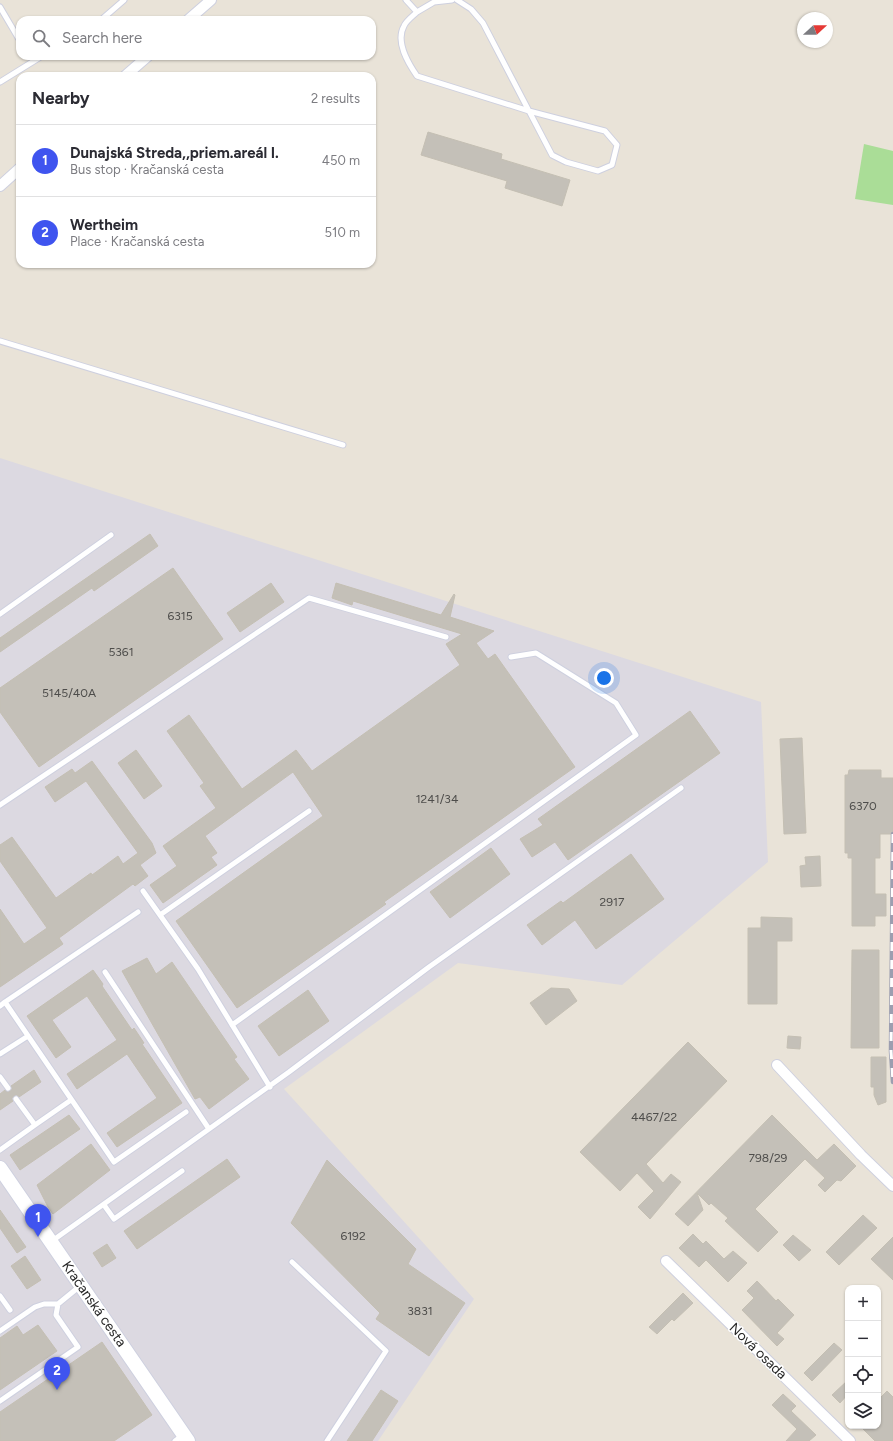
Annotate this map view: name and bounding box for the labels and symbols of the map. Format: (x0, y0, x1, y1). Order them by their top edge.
north arrow (797, 12, 833, 48)
house number: 6315 (167, 609, 193, 623)
house number: 5361 (108, 645, 134, 659)
your location (594, 668, 614, 688)
house number: 5145/40A (42, 686, 96, 700)
house number: 1241/34 (416, 792, 459, 806)
house number: 6370 (849, 799, 877, 813)
house number: 2917 (600, 895, 625, 909)
house number: 4467/22 (631, 1110, 677, 1124)
house number: 798/29 (749, 1151, 788, 1165)
pin: 1 (25, 1204, 51, 1237)
house number: 6192 (340, 1229, 366, 1243)
street label: Kračanská cesta (58, 1258, 130, 1350)
house number: 3831 (407, 1304, 433, 1318)
street label: Nová osada (726, 1319, 790, 1383)
pin: 2 (44, 1357, 70, 1390)

